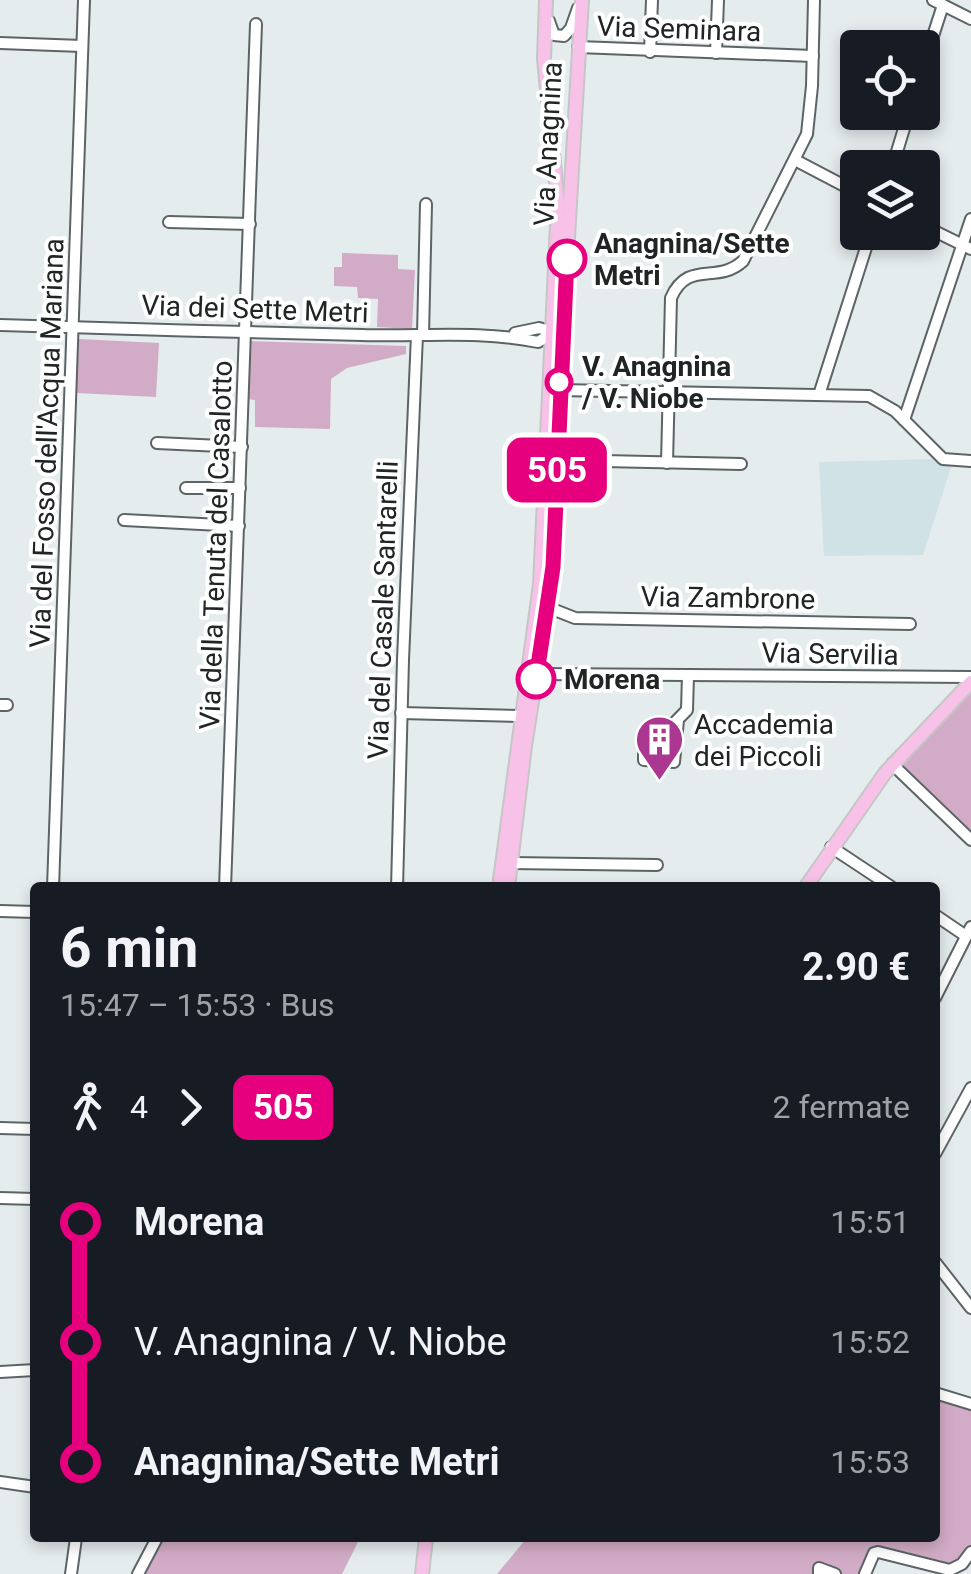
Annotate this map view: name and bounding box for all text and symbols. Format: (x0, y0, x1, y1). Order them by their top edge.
street label: Via Seminara (596, 10, 762, 48)
map controls (840, 30, 940, 250)
button: locate (840, 30, 940, 130)
street label: Via Anagnina (527, 61, 569, 227)
button: layers (840, 150, 940, 250)
place label: Anagnina/Sette Metri (594, 227, 790, 292)
street label: Via del Fosso dell'Acqua Mariana (23, 238, 71, 648)
marker: Anagnina/Sette Metri (548, 240, 586, 278)
street label: Via dei Sette Metri (141, 289, 369, 329)
place label: V. Anagnina / V. Niobe (581, 350, 731, 415)
street label: Via della Tenuta del Casalotto (193, 360, 239, 730)
marker: V. Anagnina / V. Niobe (546, 369, 572, 395)
line badge: 505 (500, 438, 614, 502)
text: 505 (527, 450, 587, 491)
street label: Via del Casale Santarelli (361, 460, 405, 760)
street label: Via Zambrone (640, 580, 816, 616)
street label: Via Servilia (761, 636, 899, 672)
marker: Morena (517, 660, 555, 698)
place label: Morena (564, 663, 660, 696)
place label: Accademia dei Piccoli (694, 708, 834, 773)
building icon: Accademia dei Piccoli (633, 714, 685, 782)
text: 6 min (60, 916, 198, 980)
text: 2.90 € (802, 945, 910, 989)
text: 15:47 – 15:53 · Bus (60, 986, 335, 1024)
icon: walk (60, 1080, 115, 1135)
icon: forward (163, 1080, 218, 1135)
text: 505 (253, 1087, 313, 1128)
text: 4 (130, 1088, 148, 1126)
text: 2 fermate (773, 1088, 910, 1126)
text: Morena (134, 1200, 264, 1244)
text: 15:51 (830, 1203, 910, 1241)
text: V. Anagnina / V. Niobe (134, 1320, 507, 1364)
text: 15:52 (830, 1323, 910, 1361)
text: Anagnina/Sette Metri (134, 1440, 500, 1484)
text: 15:53 (830, 1443, 910, 1481)

